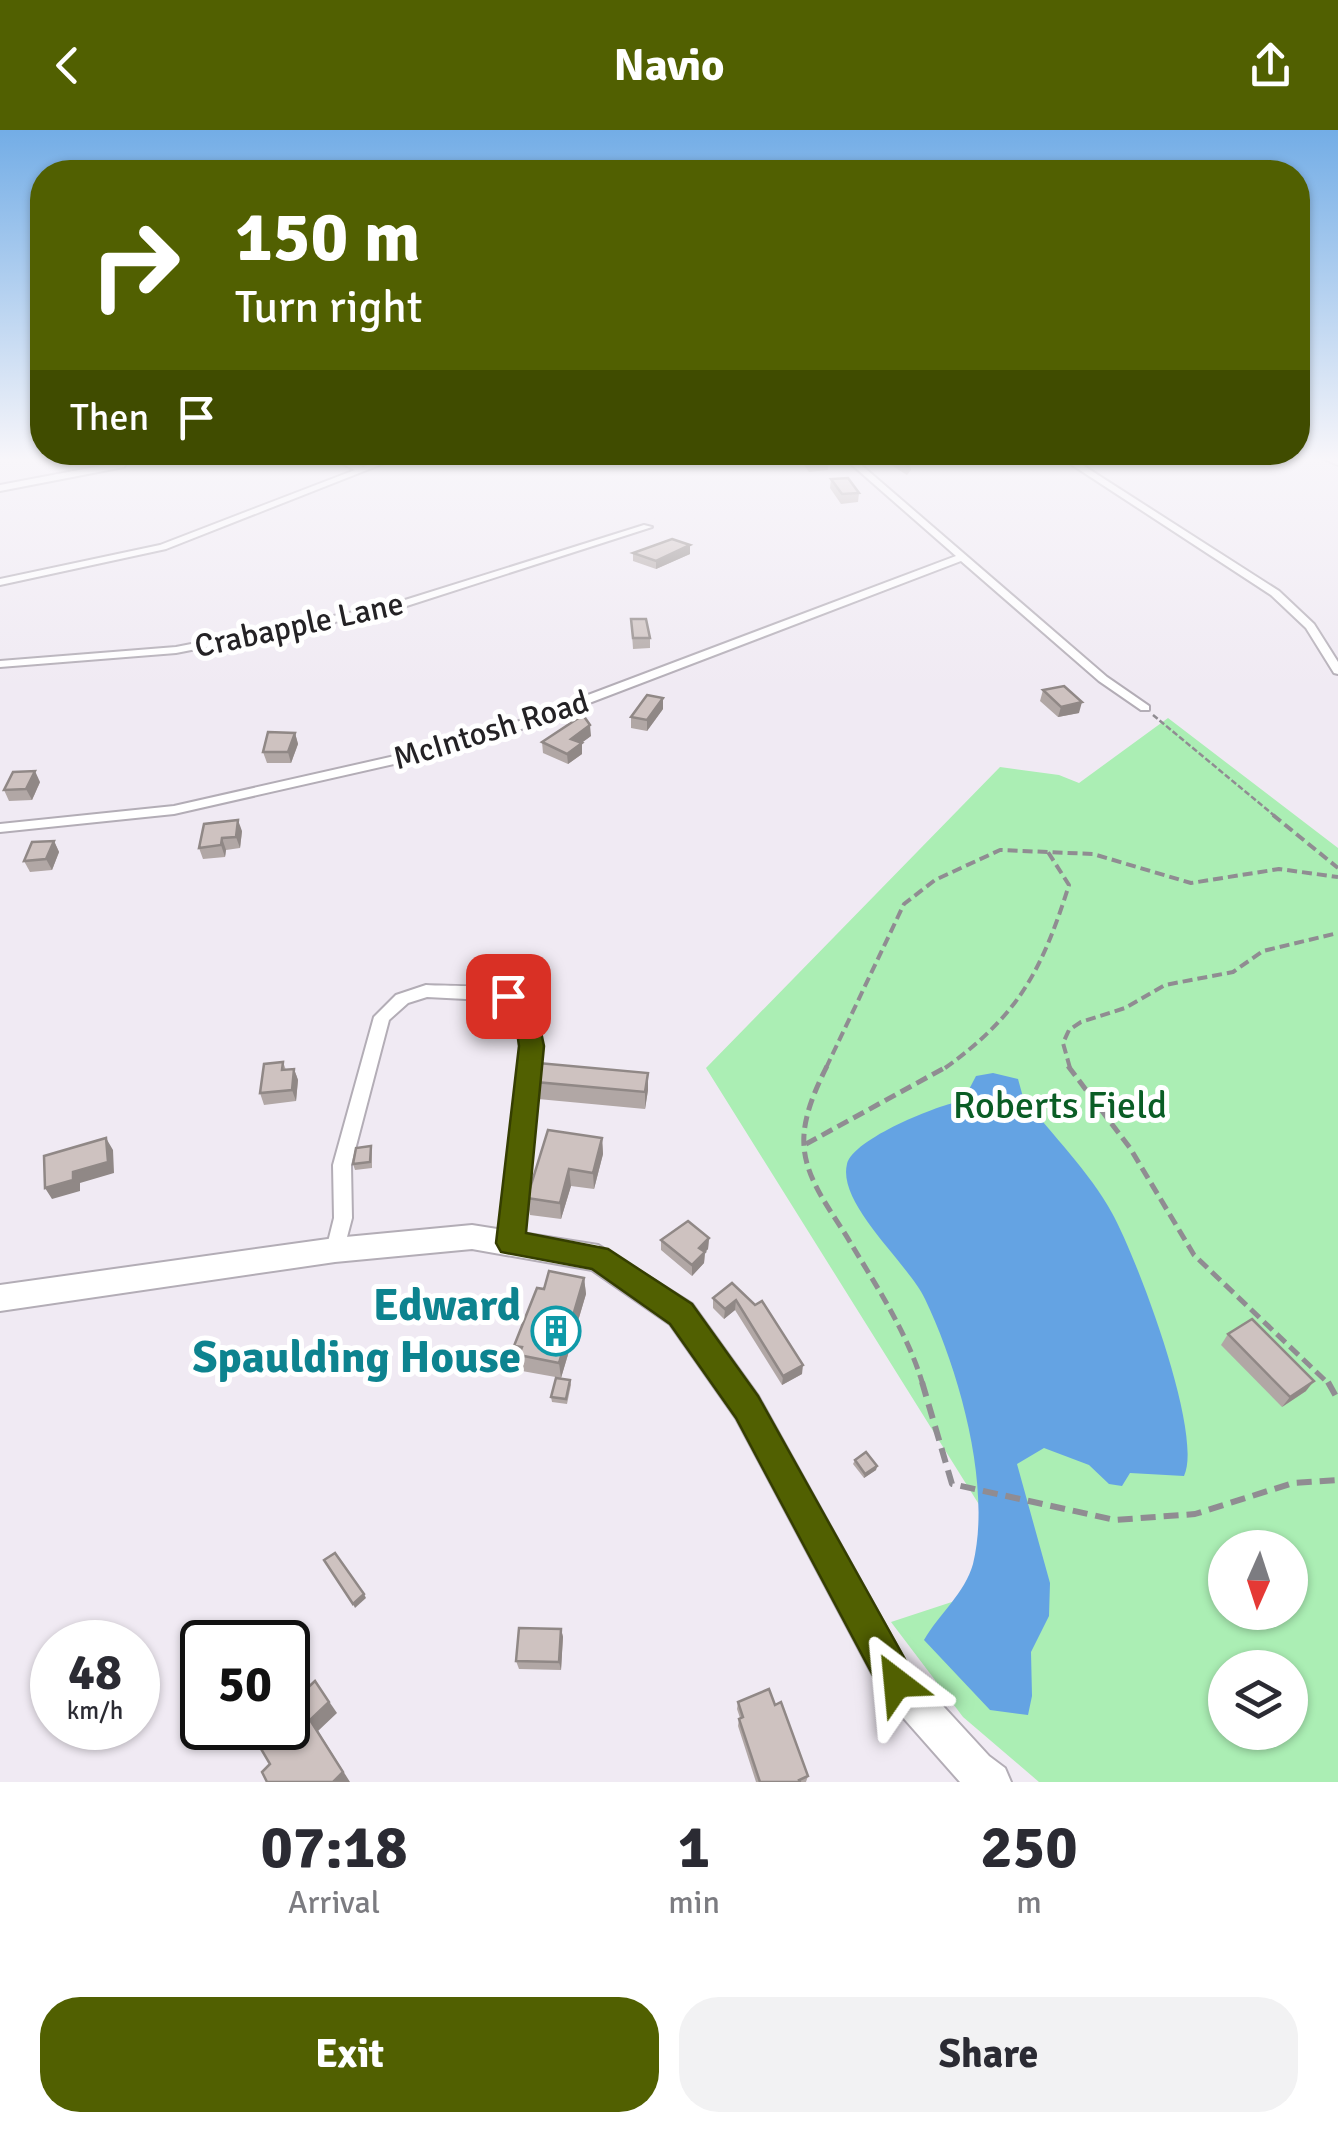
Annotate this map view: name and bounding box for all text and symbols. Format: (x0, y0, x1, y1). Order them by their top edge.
icon: back (40, 38, 95, 93)
text: Navio (613, 38, 725, 93)
icon: share (1243, 38, 1298, 93)
text: 150 m (235, 194, 420, 280)
icon: right (70, 200, 200, 330)
text: Turn right (235, 280, 423, 335)
icon: arrive (169, 390, 224, 445)
text: Then (70, 394, 149, 441)
street label: Crabapple Lane (191, 584, 407, 666)
street label: McIntosh Road (389, 682, 593, 778)
pin (466, 954, 551, 1039)
icon: arrive (481, 969, 536, 1024)
park label: Roberts Field (953, 1082, 1167, 1129)
place label: Edward Spaulding House (192, 1278, 521, 1385)
building icon: Edward Spaulding House (530, 1305, 582, 1357)
north arrow (1208, 1530, 1308, 1630)
map controls (1208, 1530, 1308, 1750)
speed limit sign: 50 (180, 1620, 310, 1750)
position arrow (845, 1631, 949, 1735)
text: 48 (68, 1642, 122, 1704)
button: layers (1208, 1650, 1308, 1750)
text: km/h (67, 1695, 123, 1726)
text: 07:18 (260, 1811, 408, 1885)
text: 1 (678, 1811, 710, 1885)
text: 250 (980, 1811, 1078, 1885)
text: Arrival (288, 1883, 380, 1922)
text: min (668, 1883, 720, 1922)
text: m (1016, 1883, 1042, 1922)
button: Exit (40, 1997, 659, 2112)
button: Share (679, 1997, 1298, 2112)

